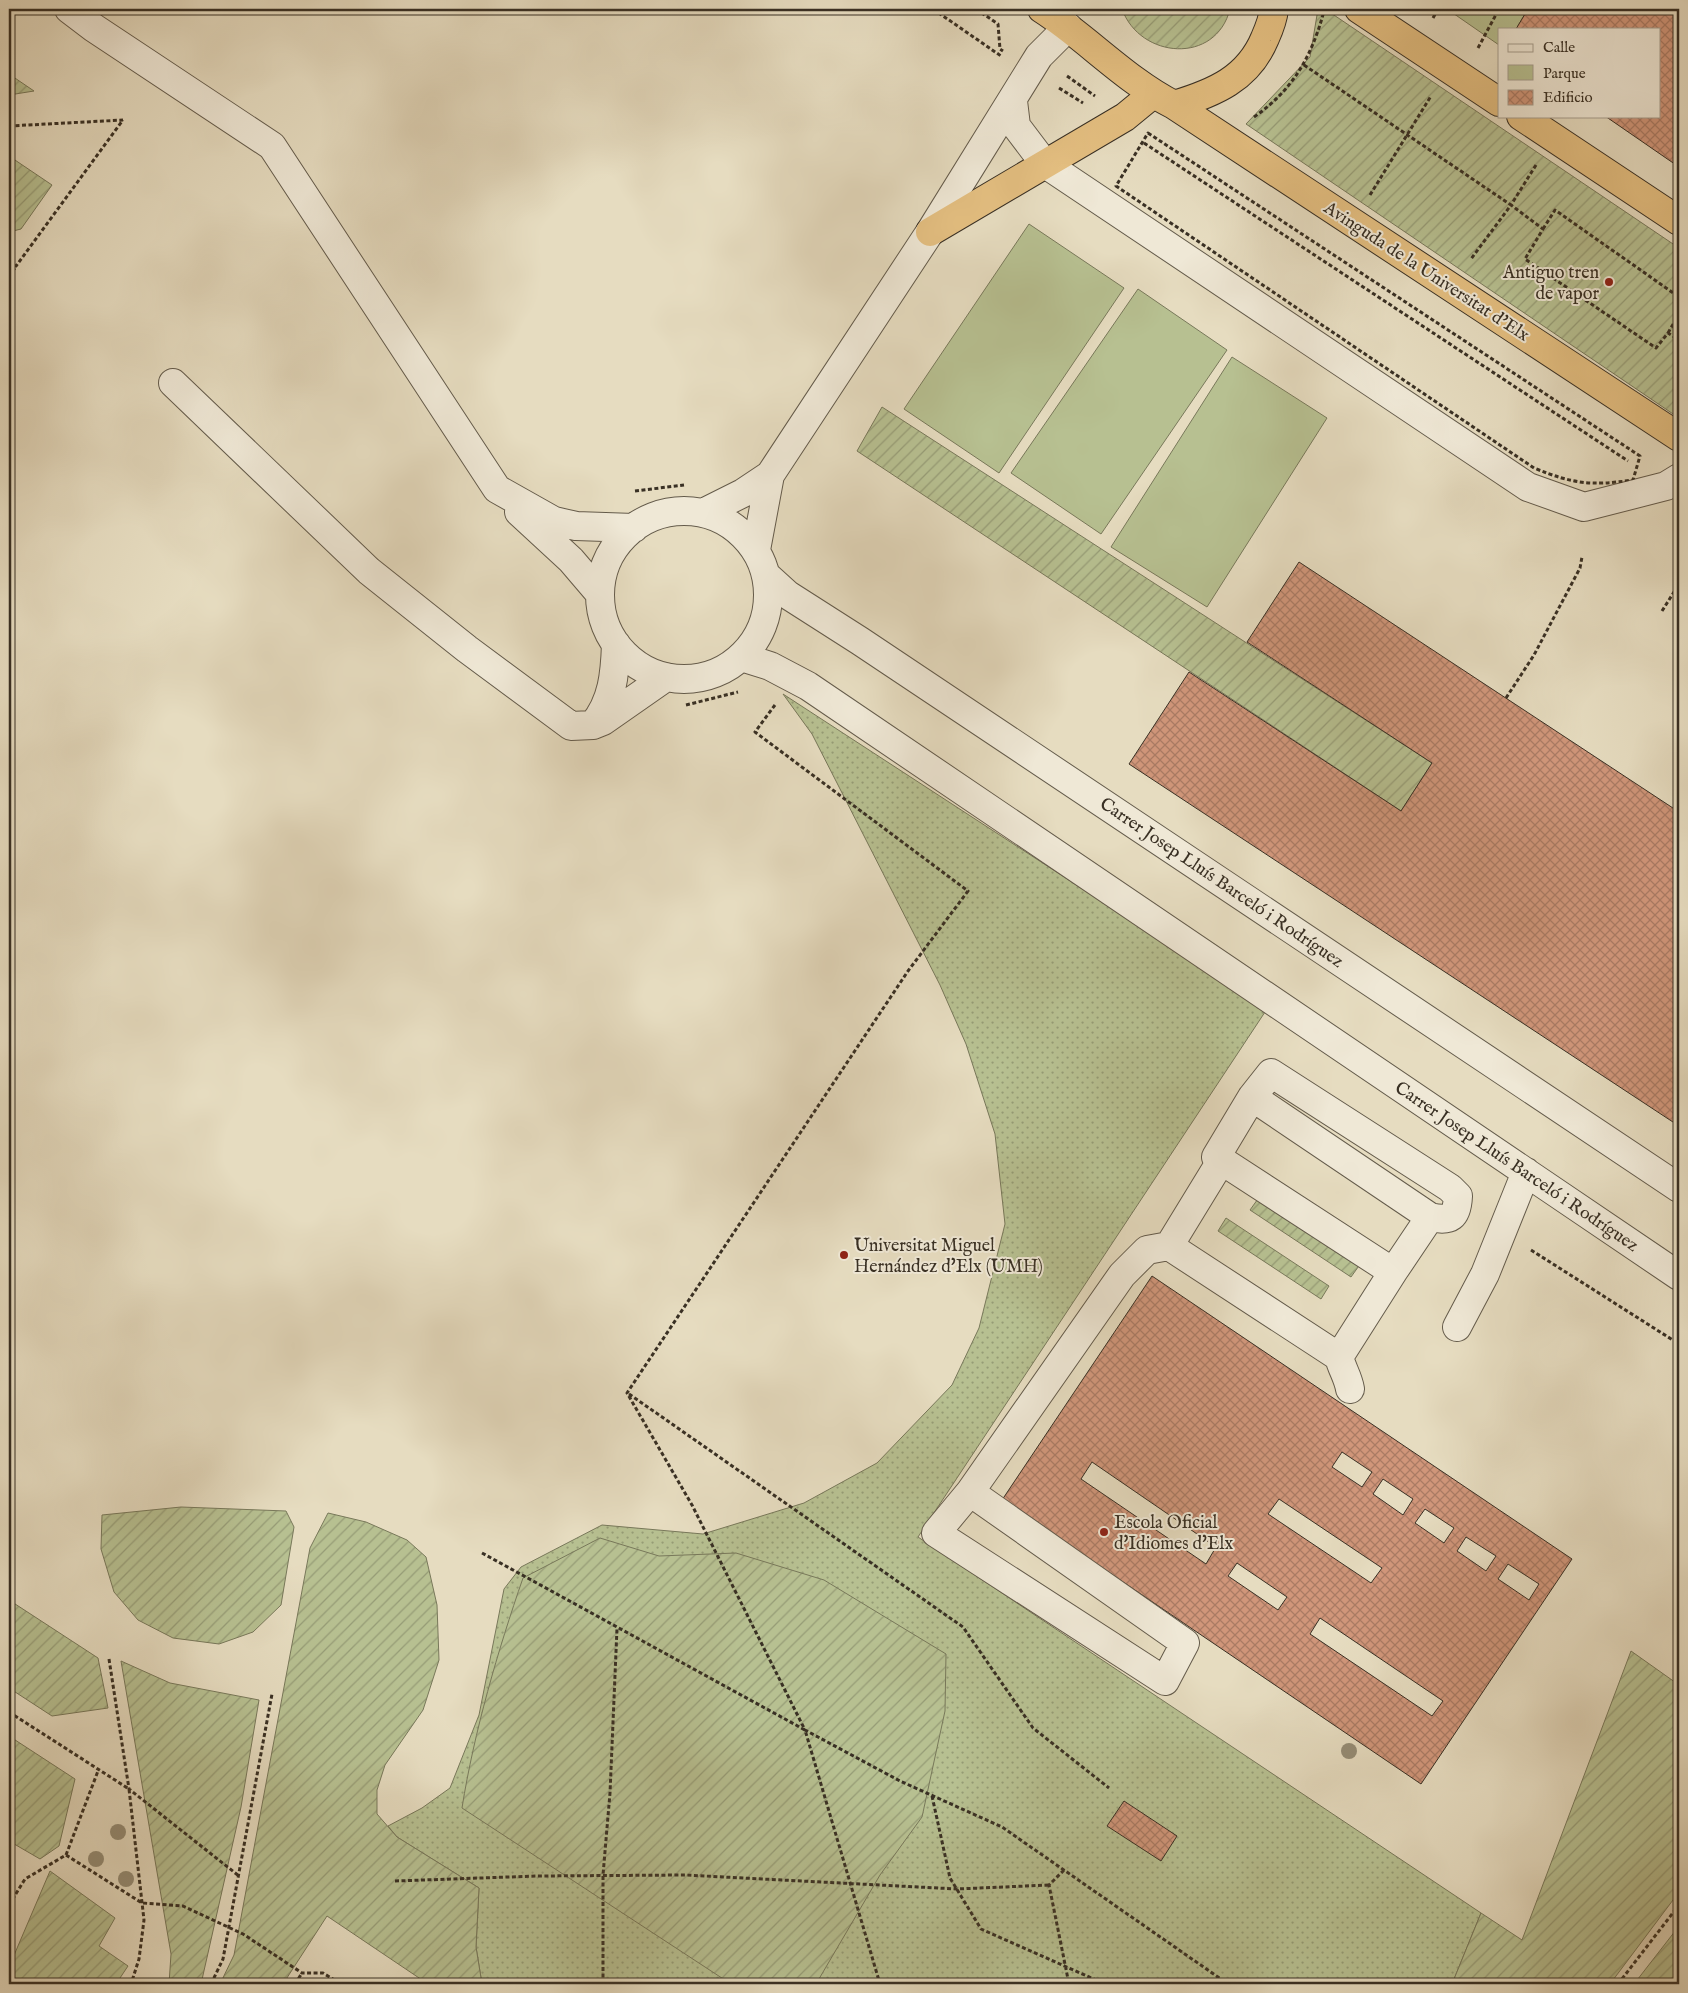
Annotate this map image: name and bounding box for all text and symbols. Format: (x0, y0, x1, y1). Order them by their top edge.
legend (1498, 28, 1660, 118)
text: Calle (1543, 38, 1575, 57)
text: Parque (1543, 64, 1586, 83)
text: Edificio (1543, 88, 1593, 107)
street label: Avinguda de la Universitat d'Elx (1318, 197, 1534, 348)
place label: Antiguo tren de vapor (1502, 262, 1599, 306)
marker: Antiguo tren de vapor (1603, 276, 1615, 288)
street label: Carrer Josep Lluís Barceló i Rodríguez (1095, 793, 1347, 974)
street label: Carrer Josep Lluís Barceló i Rodríguez (1390, 1077, 1642, 1258)
place label: Universitat Miguel Hernández d'Elx (UMH) (854, 1235, 1043, 1279)
marker: Universitat Miguel Hernández d'Elx (UMH) (838, 1249, 850, 1261)
place label: Escola Oficial d'Idiomes d'Elx (1114, 1512, 1233, 1556)
marker: Escola Oficial d'Idiomes d'Elx (1098, 1526, 1110, 1538)

